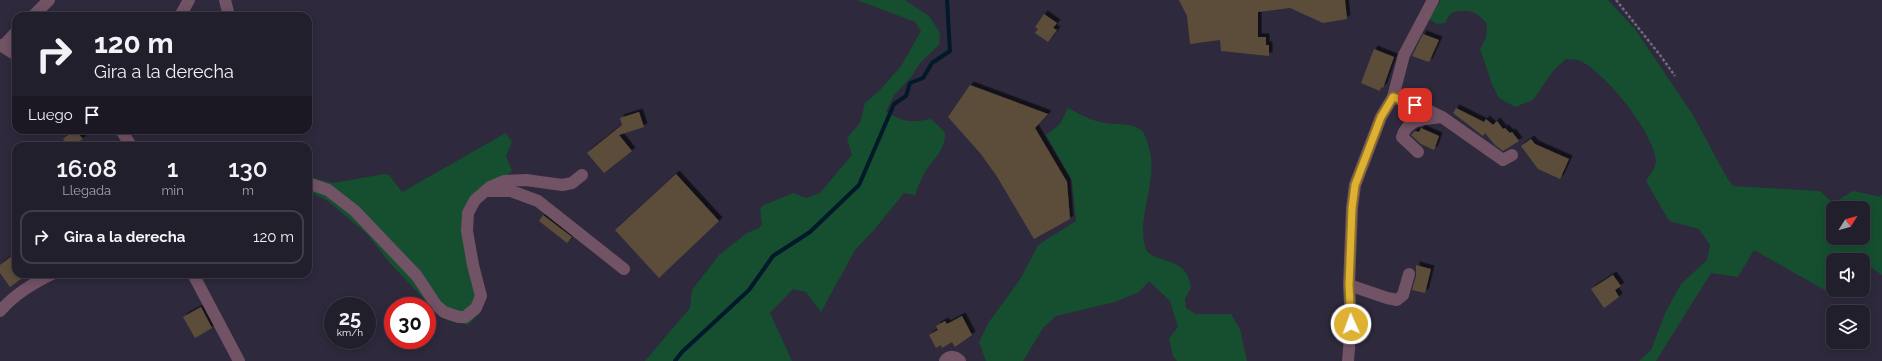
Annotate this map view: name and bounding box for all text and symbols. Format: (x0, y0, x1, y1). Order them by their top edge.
text: 120 m (94, 27, 174, 60)
icon: right (28, 28, 80, 80)
text: Gira a la derecha (94, 61, 234, 82)
pin (1398, 88, 1432, 122)
icon: arrive (1404, 94, 1426, 116)
icon: arrive (81, 104, 103, 126)
text: Luego (28, 106, 73, 124)
text: 16:08 (57, 154, 117, 183)
text: 1 (167, 154, 178, 183)
text: 130 (228, 154, 267, 183)
text: Llegada (62, 183, 111, 198)
text: min (161, 183, 184, 198)
text: m (242, 183, 254, 198)
north arrow (1826, 201, 1870, 245)
map controls (1826, 201, 1870, 349)
icon: right (30, 226, 52, 248)
text: Gira a la derecha (64, 228, 185, 246)
text: 120 m (253, 228, 294, 246)
button: sound (1826, 253, 1870, 297)
speed limit sign: 30 (384, 297, 436, 349)
position arrow (1330, 303, 1372, 345)
button: layers (1826, 305, 1870, 349)
text: 25 (339, 306, 361, 330)
text: km/h (337, 327, 363, 338)

